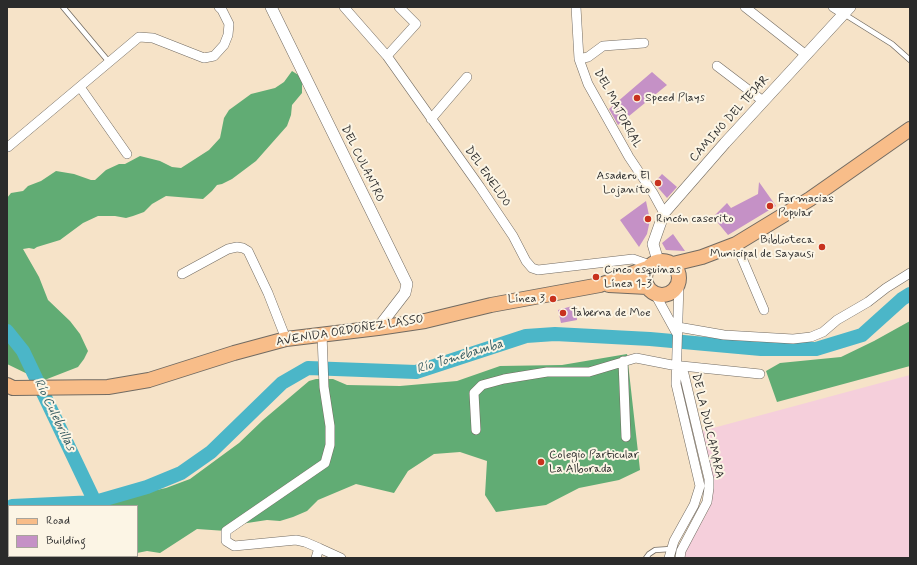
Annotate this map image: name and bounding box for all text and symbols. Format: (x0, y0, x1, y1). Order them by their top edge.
street label: DEL MATORRAL (590, 67, 644, 151)
street label: CAMINO DEL TEJAR (687, 73, 773, 165)
place label: Speed Plays (645, 91, 705, 105)
marker: Speed Plays (632, 93, 642, 103)
street label: DEL CULANTRO (337, 123, 387, 205)
street label: DEL ENELDO (461, 144, 513, 210)
place label: Asadero El Lojanito (597, 169, 650, 197)
marker: Asadero El Lojanito (653, 178, 663, 188)
place label: Farmacias Popular (778, 192, 834, 220)
marker: Farmacias Popular (765, 201, 775, 211)
place label: Rincón caserito (656, 212, 734, 226)
marker: Rincón caserito (643, 214, 653, 224)
place label: Biblioteca Municipal de Sayausi (710, 233, 814, 261)
marker: Biblioteca Municipal de Sayausi (817, 242, 827, 252)
place label: Cinco esquinas Línea 1-3 (604, 263, 681, 291)
marker: Cinco esquinas Línea 1-3 (591, 272, 601, 282)
place label: Línea 3 (508, 292, 545, 306)
marker: Línea 3 (548, 294, 558, 304)
place label: Taberna de Moe (571, 306, 651, 320)
marker: Taberna de Moe (558, 308, 568, 318)
street label: AVENIDA ORDOÑEZ LASSO (275, 312, 425, 350)
water label: Río Tomebamba (415, 336, 505, 378)
street label: DE LA DULCAMARA (688, 372, 726, 480)
water label: Río Culebrillas (30, 376, 78, 454)
place label: Colegio Particular La Alborada (549, 448, 639, 476)
marker: Colegio Particular La Alborada (536, 457, 546, 467)
legend (8, 505, 138, 557)
text: Road (46, 513, 70, 529)
text: Building (46, 533, 86, 549)

